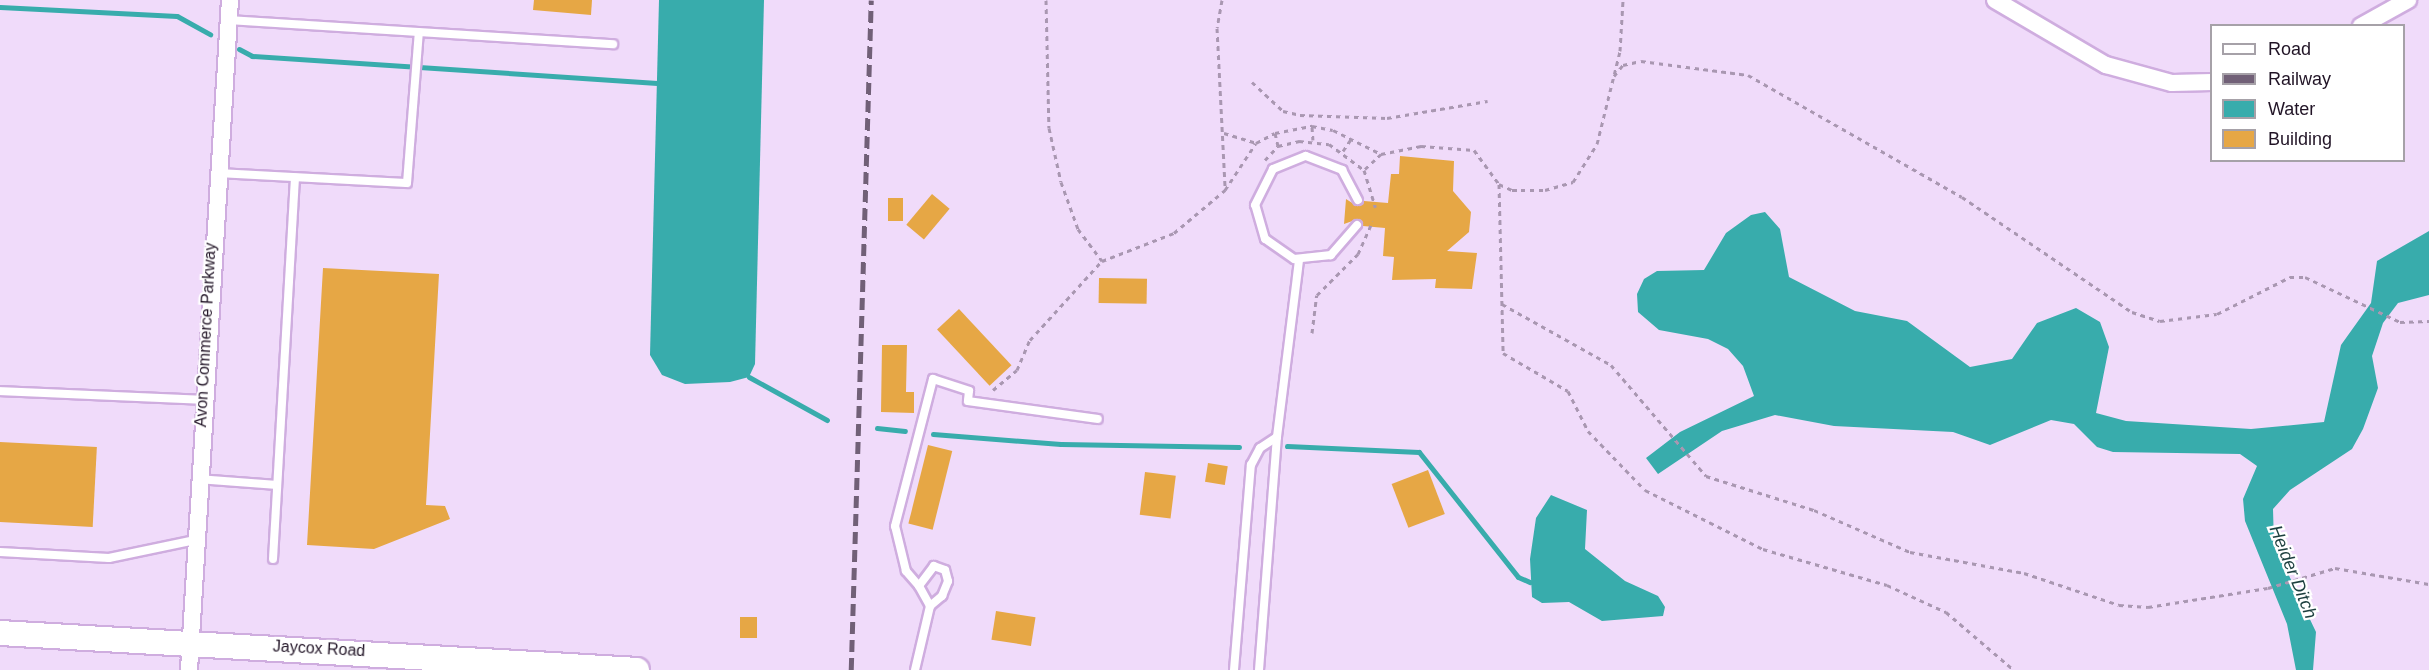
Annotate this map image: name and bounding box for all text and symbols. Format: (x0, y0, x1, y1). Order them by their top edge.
legend (2210, 24, 2405, 162)
text: Road (2268, 39, 2311, 59)
text: Railway (2268, 69, 2331, 89)
text: Water (2268, 99, 2315, 119)
text: Building (2268, 129, 2332, 149)
street label: Avon Commerce Parkway (192, 242, 220, 428)
water label: Heider Ditch (2264, 522, 2322, 622)
street label: Jaycox Road (272, 637, 366, 661)

